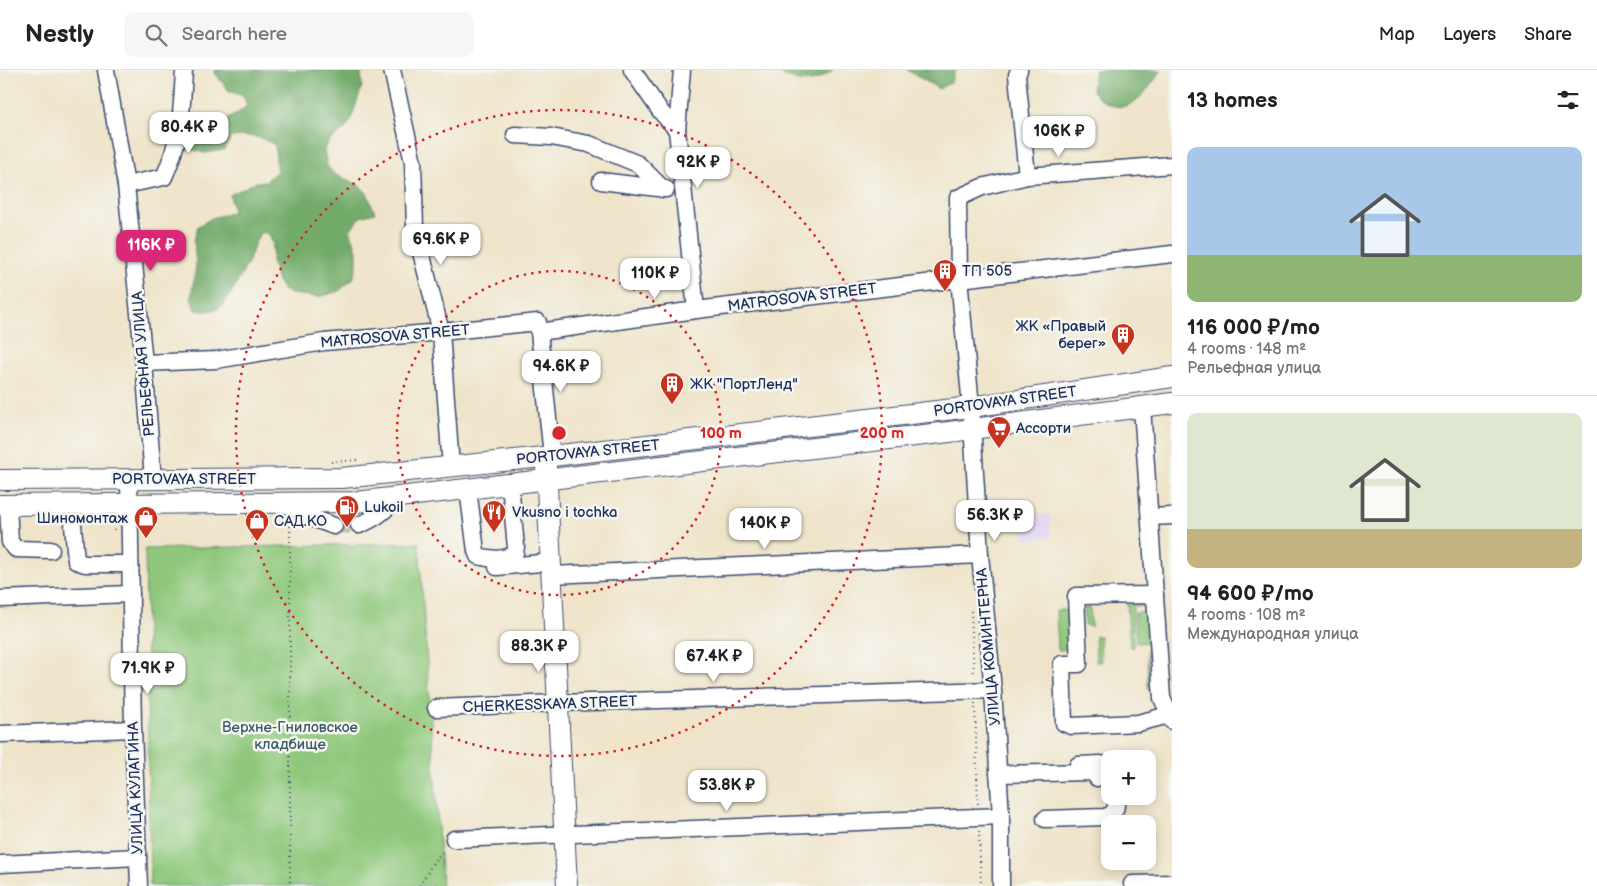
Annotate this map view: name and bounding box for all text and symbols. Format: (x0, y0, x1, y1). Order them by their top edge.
search box (124, 12, 474, 57)
text: Nestly (25, 20, 94, 49)
icon: search (142, 21, 170, 49)
text: Search here (182, 23, 287, 46)
text: Map (1379, 24, 1415, 45)
text: Layers (1443, 24, 1496, 45)
text: Share (1524, 24, 1572, 45)
icon: filters (1554, 86, 1582, 114)
text: 13 homes (1187, 88, 1278, 113)
pin: 80.4K ₽ (143, 112, 235, 154)
pin: 106K ₽ (1018, 116, 1100, 158)
text: 80.4K ₽ (160, 118, 218, 137)
text: 106K ₽ (1034, 122, 1084, 141)
pin: 92K ₽ (663, 146, 733, 189)
text: 92K ₽ (676, 153, 720, 172)
icon: home (1340, 180, 1430, 270)
pin: 69.6K ₽ (395, 224, 487, 266)
pin: 116K ₽ (110, 230, 192, 272)
text: 69.6K ₽ (413, 230, 469, 249)
text: 116K ₽ (127, 236, 175, 255)
pin: 110K ₽ (614, 258, 696, 300)
building icon: ТП 505 (932, 258, 958, 292)
place label: ТП 505 (962, 262, 1012, 281)
text: 110K ₽ (631, 264, 679, 283)
street label: MATROSOVA STREET (726, 279, 878, 316)
street label: РЕЛЬЕФНАЯ УЛИЦА (128, 290, 159, 437)
text: 116 000 ₽/mo (1187, 315, 1320, 340)
place label: ЖК «Правый берег» (1015, 317, 1106, 353)
street label: MATROSOVA STREET (319, 320, 471, 353)
building icon: ЖК «Правый берег» (1110, 322, 1136, 356)
text: 4 rooms · 148 m² (1187, 340, 1306, 359)
pin: 94.6K ₽ (515, 350, 607, 393)
text: 94.6K ₽ (533, 357, 589, 376)
text: Рельефная улица (1187, 359, 1321, 378)
building icon: ЖК "ПортЛенд" (659, 371, 685, 405)
place label: ЖК "ПортЛенд" (690, 375, 798, 394)
street label: PORTOVAYA STREET (932, 382, 1078, 421)
supermarket icon: Ассорти (986, 415, 1012, 449)
place label: Ассорти (1015, 419, 1071, 438)
centre of rings (550, 424, 568, 442)
text: 100 m (700, 424, 742, 443)
text: 200 m (860, 424, 904, 443)
street label: PORTOVAYA STREET (515, 436, 661, 469)
icon: home (1340, 445, 1430, 535)
street label: PORTOVAYA STREET (112, 470, 256, 489)
fuel station icon: Lukoil (334, 494, 360, 528)
place label: Lukoil (364, 498, 403, 517)
restaurant icon: Vkusno i tochka (481, 499, 507, 533)
pin: 56.3K ₽ (949, 500, 1041, 542)
place label: Vkusno i tochka (512, 503, 617, 522)
shop icon: Шиномонтаж (133, 505, 159, 539)
text: 56.3K ₽ (967, 506, 1023, 525)
shop icon: САД.КО (244, 508, 270, 542)
pin: 140K ₽ (724, 508, 806, 550)
place label: Шиномонтаж (37, 509, 129, 528)
place label: САД.КО (274, 512, 327, 531)
text: 140K ₽ (740, 514, 790, 533)
street label: УЛИЦА КОМИНТЕРНА (972, 566, 1005, 727)
text: 94 600 ₽/mo (1187, 581, 1314, 606)
text: 4 rooms · 108 m² (1187, 606, 1306, 625)
text: Международная улица (1187, 625, 1359, 644)
pin: 88.3K ₽ (493, 630, 585, 673)
text: 88.3K ₽ (511, 637, 567, 656)
pin: 67.4K ₽ (668, 640, 760, 683)
text: 67.4K ₽ (686, 647, 742, 666)
pin: 71.9K ₽ (102, 652, 194, 695)
text: 71.9K ₽ (122, 659, 174, 678)
street label: CHERKESSKAYA STREET (462, 692, 638, 717)
park label: Верхне-Гниловское кладбище (222, 718, 358, 754)
street label: УЛИЦА КУЛАГИНА (124, 720, 147, 855)
map controls (1101, 750, 1156, 870)
button: + (1101, 750, 1156, 805)
pin: 53.8K ₽ (681, 770, 773, 812)
text: 53.8K ₽ (699, 776, 755, 795)
button: − (1101, 815, 1156, 870)

